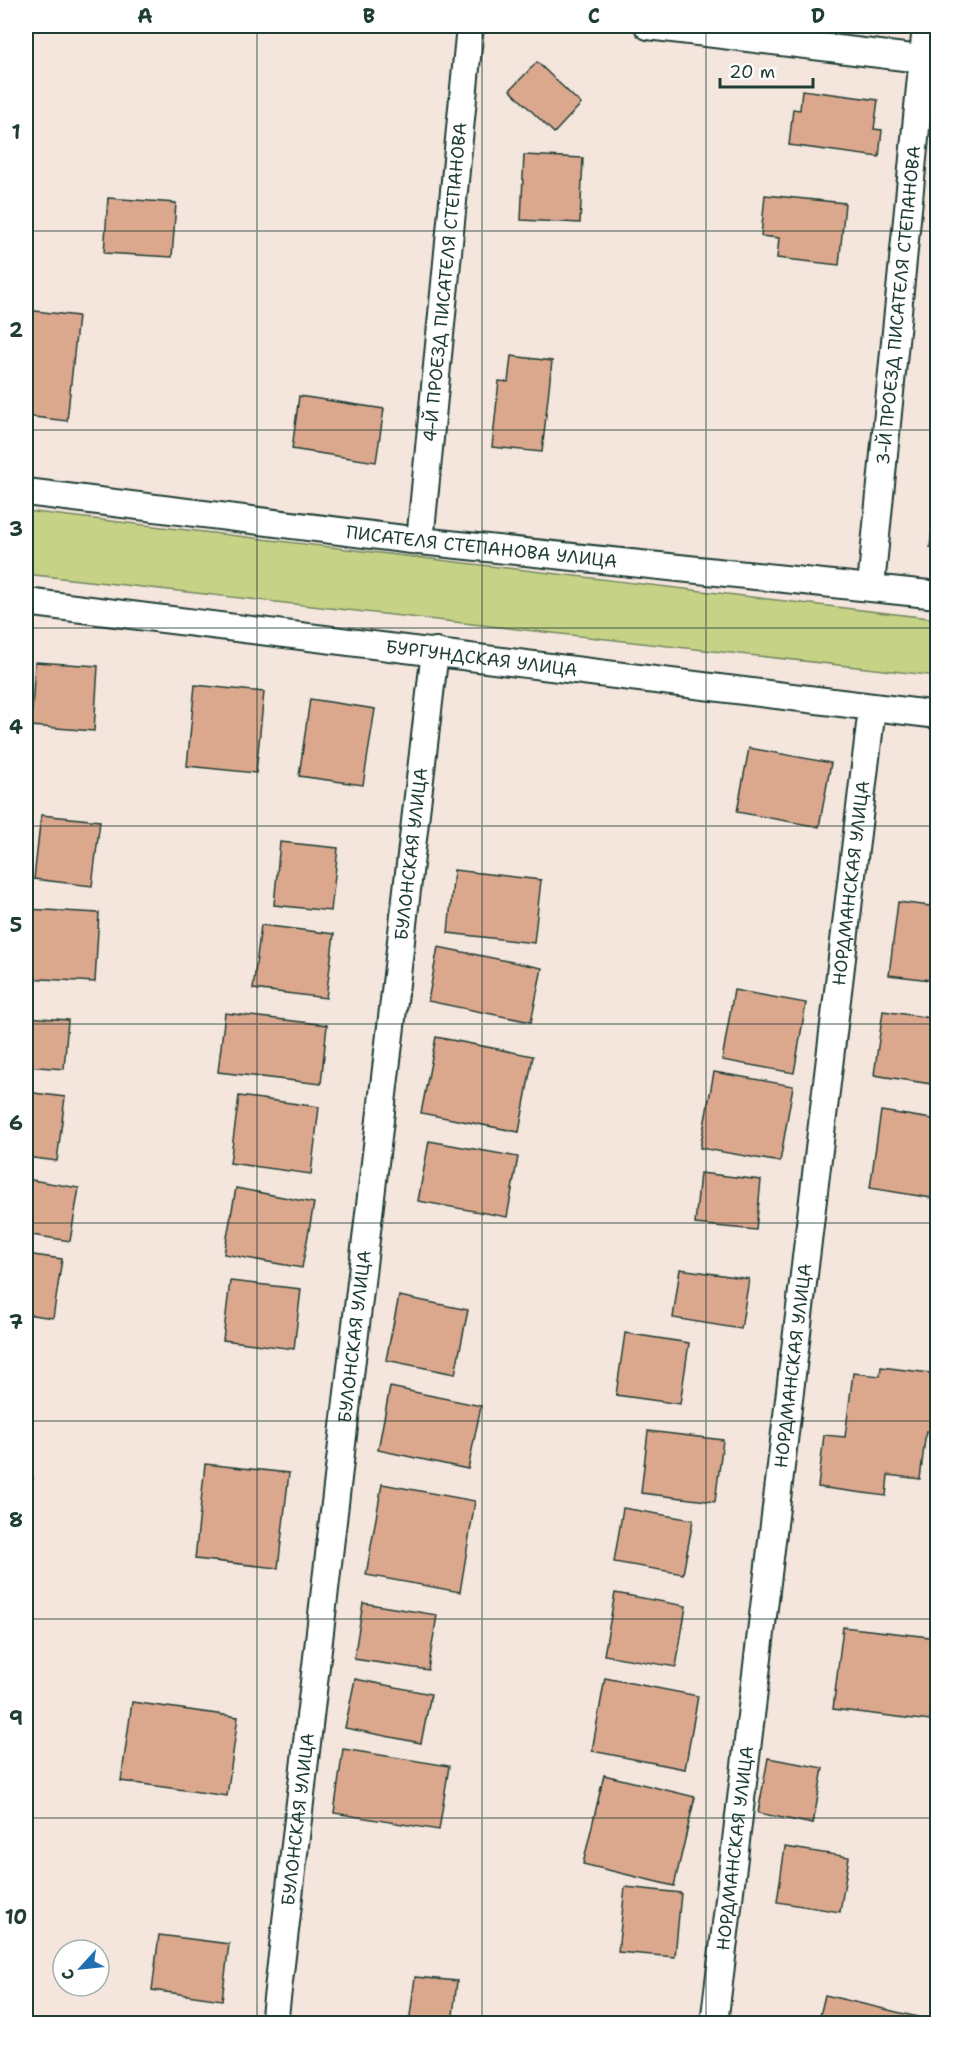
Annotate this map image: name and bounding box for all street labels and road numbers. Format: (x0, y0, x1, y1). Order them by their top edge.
street label: 4-Й ПРОЕЗД ПИСАТЕЛЯ СТЕПАНОВА (418, 121, 473, 443)
street label: 3-Й ПРОЕЗД ПИСАТЕЛЯ СТЕПАНОВА (871, 145, 926, 466)
street label: ПИСАТЕЛЯ СТЕПАНОВА УЛИЦА (345, 520, 618, 573)
street label: БУРГУНДСКАЯ УЛИЦА (384, 635, 579, 682)
street label: БУЛОНСКАЯ УЛИЦА (389, 766, 433, 942)
street label: НОРДМАНСКАЯ УЛИЦА (827, 779, 875, 987)
street label: БУЛОНСКАЯ УЛИЦА (333, 1249, 377, 1424)
street label: НОРДМАНСКАЯ УЛИЦА (769, 1262, 817, 1469)
street label: БУЛОНСКАЯ УЛИЦА (276, 1732, 320, 1907)
street label: НОРДМАНСКАЯ УЛИЦА (711, 1745, 759, 1952)

